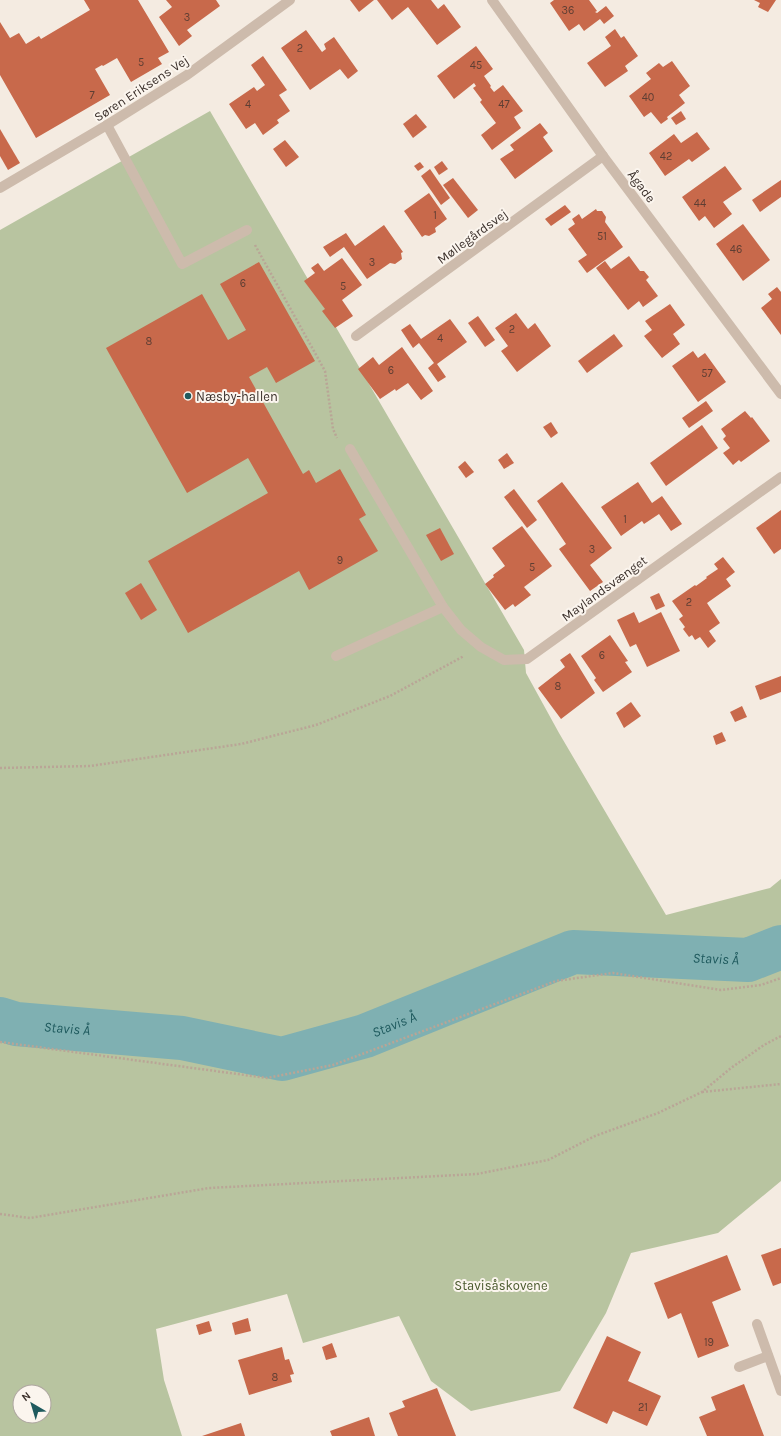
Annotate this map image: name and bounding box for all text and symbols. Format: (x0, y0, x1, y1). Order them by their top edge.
house number: 36 (562, 4, 574, 17)
house number: 3 (184, 11, 190, 24)
house number: 2 (297, 42, 303, 55)
street label: Søren Eriksens Vej (91, 52, 191, 125)
house number: 5 (138, 56, 144, 69)
house number: 45 (470, 59, 482, 72)
house number: 7 (89, 89, 95, 102)
house number: 40 (642, 91, 654, 104)
house number: 4 (245, 98, 251, 111)
house number: 47 (498, 98, 510, 111)
house number: 42 (660, 150, 672, 163)
street label: Ågade (625, 167, 660, 206)
house number: 44 (694, 197, 706, 210)
street label: Møllegårdsvej (434, 206, 510, 267)
house number: 1 (433, 209, 437, 222)
house number: 51 (597, 230, 607, 243)
house number: 46 (730, 243, 742, 256)
house number: 3 (369, 256, 375, 269)
house number: 6 (240, 277, 246, 290)
house number: 5 (340, 280, 346, 293)
house number: 2 (509, 323, 515, 336)
house number: 4 (437, 332, 443, 345)
house number: 8 (146, 335, 153, 348)
house number: 6 (388, 364, 394, 377)
house number: 57 (701, 367, 713, 380)
place label: Næsby-hallen (196, 389, 278, 404)
marker: Næsby-hallen (183, 391, 193, 401)
house number: 1 (623, 513, 627, 526)
house number: 3 (589, 543, 595, 556)
street label: Maylandsvænget (559, 552, 650, 624)
house number: 9 (337, 554, 343, 567)
house number: 5 (529, 561, 535, 574)
house number: 2 (686, 596, 692, 609)
house number: 6 (599, 649, 605, 662)
house number: 8 (555, 680, 562, 693)
water label: Stavis Å (692, 949, 739, 969)
water label: Stavis Å (370, 1008, 419, 1041)
water label: Stavis Å (43, 1018, 91, 1039)
park label: Stavisåskovene (454, 1278, 548, 1293)
house number: 19 (704, 1336, 714, 1349)
house number: 8 (272, 1371, 279, 1384)
north arrow (12, 1384, 52, 1424)
text: N (19, 1389, 33, 1404)
house number: 21 (638, 1401, 648, 1414)

